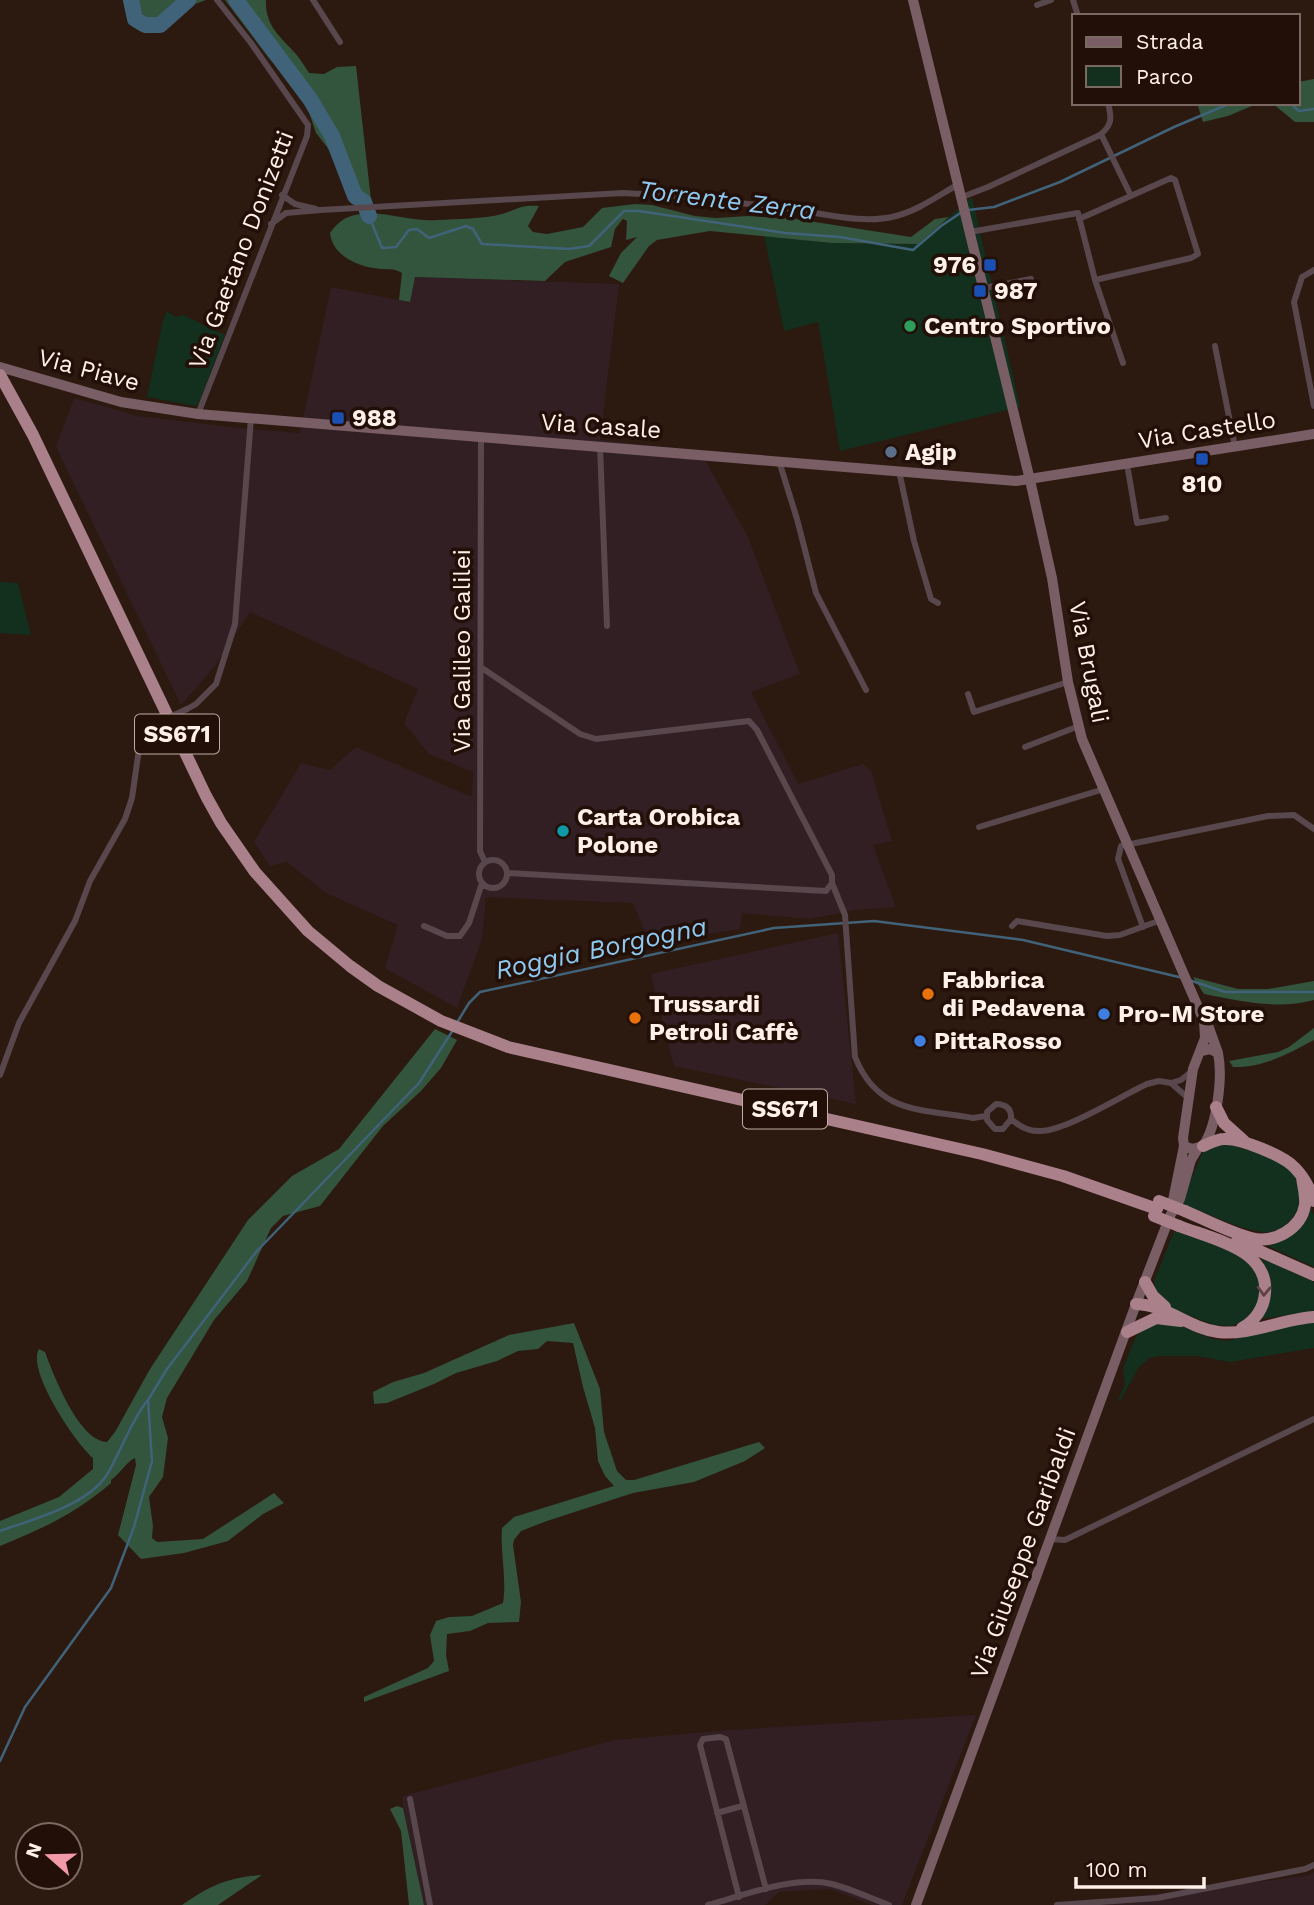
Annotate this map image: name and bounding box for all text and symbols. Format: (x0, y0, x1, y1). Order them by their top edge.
legend (1072, 14, 1300, 105)
text: Strada (1136, 29, 1204, 54)
text: Parco (1136, 64, 1193, 89)
street label: Via Gaetano Donizetti (183, 127, 299, 373)
water label: Torrente Zerra (637, 174, 817, 226)
place label: 976 (933, 251, 976, 279)
marker: 976 (982, 257, 998, 273)
place label: 987 (994, 277, 1038, 305)
marker: 987 (972, 283, 988, 299)
place label: Centro Sportivo (924, 312, 1111, 340)
marker: Centro Sportivo (902, 318, 918, 334)
street label: Via Piave (35, 343, 143, 397)
place label: 988 (352, 404, 397, 432)
street label: Via Castello (1136, 405, 1278, 455)
street label: Via Casale (540, 408, 662, 444)
marker: 988 (330, 410, 346, 426)
place label: Agip (905, 438, 957, 466)
marker: Agip (883, 444, 899, 460)
marker: 810 (1194, 451, 1210, 467)
place label: 810 (1182, 470, 1222, 498)
street label: Via Galileo Galilei (448, 549, 476, 753)
street label: Via Brugali (1063, 599, 1115, 725)
road number: SS671 (135, 714, 219, 754)
place label: Carta Orobica Polone (577, 803, 740, 859)
marker: Carta Orobica Polone (555, 823, 571, 839)
water label: Roggia Borgogna (493, 911, 709, 985)
place label: Fabbrica di Pedavena (942, 966, 1085, 1022)
marker: Fabbrica di Pedavena (920, 986, 936, 1002)
place label: Trussardi Petroli Caffè (649, 990, 799, 1046)
place label: Pro-M Store (1118, 1000, 1264, 1028)
marker: Pro-M Store (1096, 1006, 1112, 1022)
marker: Trussardi Petroli Caffè (627, 1010, 643, 1026)
place label: PittaRosso (934, 1027, 1062, 1055)
marker: PittaRosso (912, 1033, 928, 1049)
road number: SS671 (743, 1090, 827, 1128)
one-way arrow (1257, 1286, 1272, 1297)
street label: Via Giuseppe Garibaldi (965, 1424, 1081, 1682)
north arrow (14, 1821, 84, 1891)
text: N (20, 1840, 47, 1861)
scale bar (1076, 1846, 1204, 1890)
text: 100 m (1086, 1857, 1148, 1882)

